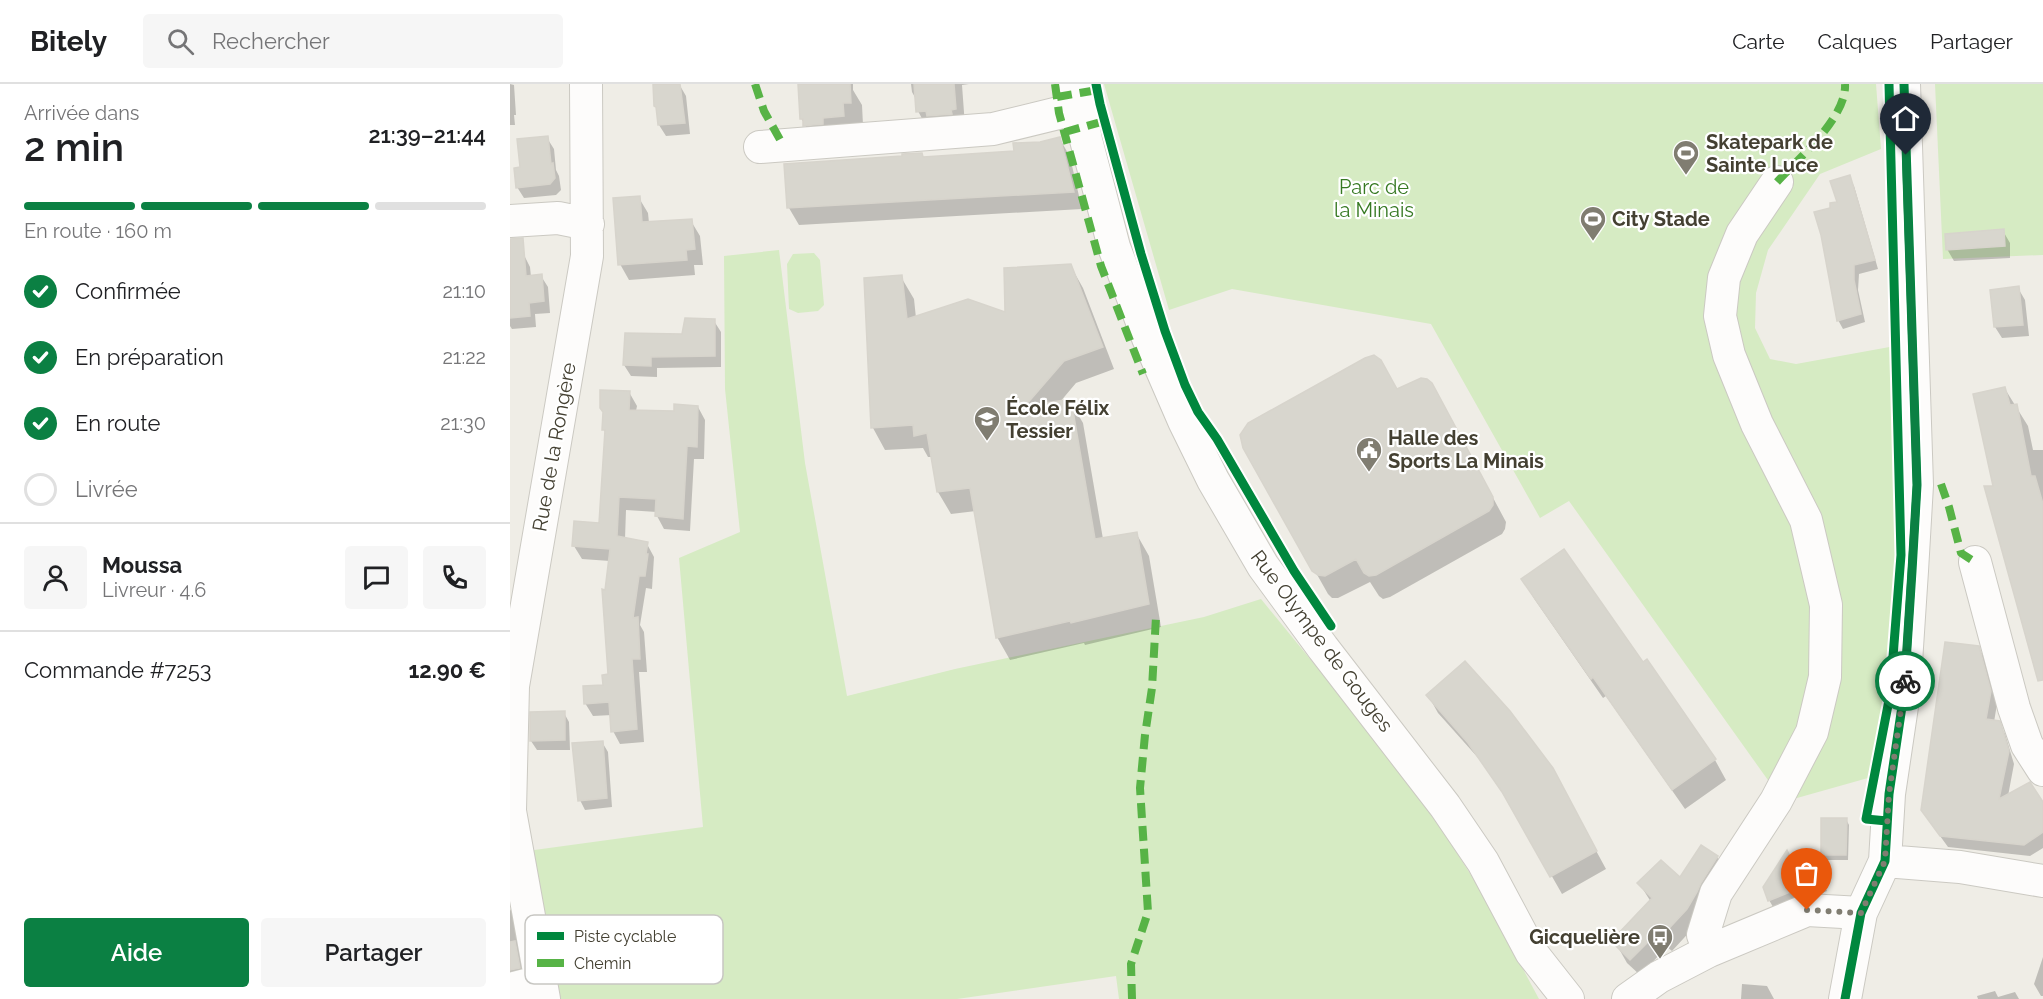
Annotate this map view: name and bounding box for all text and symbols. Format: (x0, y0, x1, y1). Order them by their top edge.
search box (143, 14, 563, 68)
text: Bitely (30, 25, 107, 58)
icon: search (164, 25, 197, 58)
text: Rechercher (212, 28, 330, 54)
text: Carte (1732, 29, 1785, 54)
text: Calques (1818, 29, 1897, 54)
text: Partager (1930, 29, 2013, 54)
pin (1880, 93, 1931, 155)
text: Arrivée dans (24, 101, 139, 125)
icon: home (1889, 102, 1922, 135)
text: 21:39–21:44 (368, 122, 486, 148)
text: 2 min (24, 124, 124, 170)
place label: Skatepark de Sainte Luce (1706, 130, 1833, 177)
sports icon: Skatepark de Sainte Luce (1671, 138, 1701, 176)
park label: Parc de la Minais (1334, 175, 1414, 222)
sports icon: City Stade (1578, 204, 1608, 242)
place label: City Stade (1612, 207, 1710, 231)
text: En route · 160 m (24, 219, 172, 243)
icon: check (24, 275, 57, 308)
text: Confirmée (75, 278, 181, 304)
text: 21:10 (442, 279, 486, 303)
icon: check (24, 341, 57, 374)
text: En préparation (75, 344, 224, 370)
text: 21:22 (442, 345, 486, 369)
street label: Rue de la Rongère (527, 360, 581, 533)
place label: École Félix Tessier (1006, 396, 1110, 443)
school or university icon: École Félix Tessier (972, 404, 1002, 442)
icon: check (24, 407, 57, 440)
text: En route (75, 410, 160, 436)
text: 21:30 (440, 411, 486, 435)
place label: Halle des Sports La Minais (1388, 426, 1544, 473)
public building icon: Halle des Sports La Minais (1354, 435, 1384, 473)
text: Livrée (75, 476, 138, 502)
street label: Rue Olympe de Gouges (1246, 545, 1398, 737)
button: person (24, 546, 87, 609)
button: chat (345, 546, 408, 609)
button: phone (423, 546, 486, 609)
text: Moussa (102, 552, 182, 578)
text: Livreur · 4.6 (102, 578, 206, 602)
courier (1875, 651, 1935, 711)
text: Commande #7253 (24, 657, 212, 683)
text: 12.90 € (408, 657, 486, 683)
icon: bike (1889, 665, 1922, 698)
pin (1781, 848, 1832, 910)
icon: bag (1790, 857, 1823, 890)
legend (525, 915, 723, 984)
button: Aide (24, 918, 249, 987)
button: Partager (261, 918, 486, 987)
bus stop icon: Gicquelière (1645, 922, 1675, 960)
place label: Gicquelière (1529, 925, 1640, 949)
text: Piste cyclable (574, 927, 676, 946)
text: Chemin (574, 954, 631, 973)

